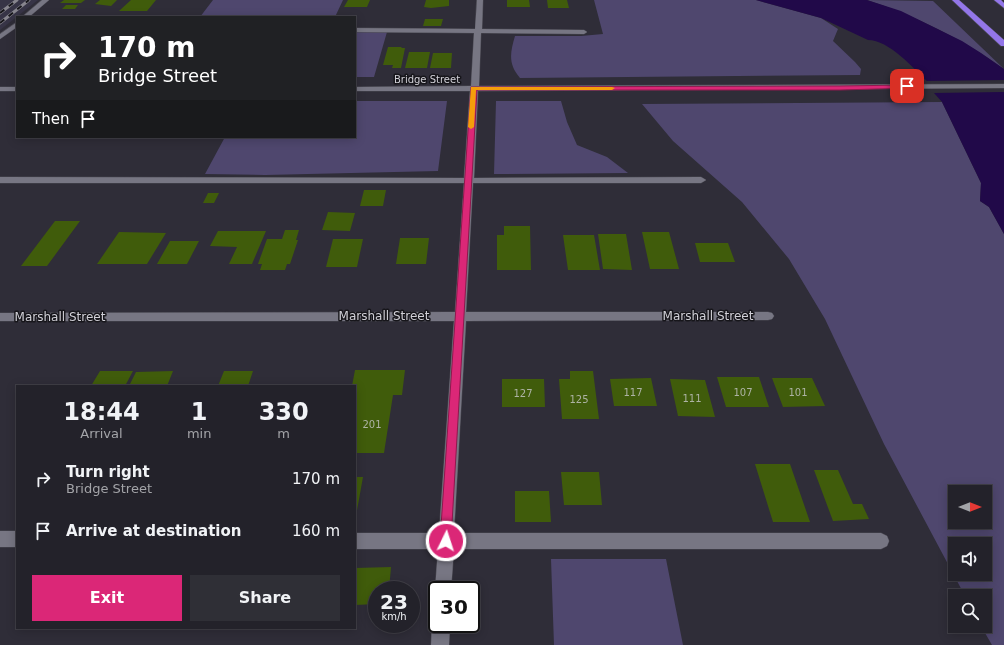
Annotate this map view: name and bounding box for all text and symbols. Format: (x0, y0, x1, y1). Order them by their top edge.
text: 170 m (98, 31, 195, 64)
icon: right (32, 32, 84, 84)
text: Bridge Street (98, 65, 217, 86)
pin (890, 69, 924, 103)
street label: Bridge Street (394, 74, 460, 85)
icon: arrive (896, 75, 918, 97)
icon: arrive (77, 108, 99, 130)
text: Then (32, 110, 69, 128)
street label: Marshall Street (339, 309, 430, 323)
street label: Marshall Street (663, 309, 754, 323)
street label: Marshall Street (15, 310, 106, 324)
house number: 117 (623, 387, 643, 398)
house number: 107 (733, 387, 753, 398)
house number: 101 (788, 387, 808, 398)
house number: 127 (513, 388, 533, 399)
house number: 111 (682, 393, 702, 404)
house number: 125 (569, 394, 589, 405)
text: 18:44 (63, 398, 140, 426)
text: 1 (191, 398, 207, 426)
text: 330 (259, 398, 309, 426)
house number: 201 (362, 419, 382, 430)
text: Arrival (80, 426, 123, 441)
text: min (187, 426, 211, 441)
text: m (277, 426, 290, 441)
text: Turn right (66, 463, 150, 481)
icon: right (32, 468, 54, 490)
text: 170 m (292, 470, 340, 488)
text: Bridge Street (66, 481, 152, 496)
north arrow (948, 485, 992, 529)
map controls (948, 485, 992, 633)
icon: arrive (32, 520, 54, 542)
position arrow (425, 520, 467, 562)
text: Arrive at destination (66, 522, 241, 540)
text: 160 m (292, 522, 340, 540)
button: sound (948, 537, 992, 581)
button: Exit (32, 575, 182, 621)
button: Share (190, 575, 340, 621)
speed limit sign: 30 (428, 581, 480, 633)
button: search (948, 589, 992, 633)
text: 23 (380, 590, 408, 614)
text: km/h (381, 611, 407, 622)

